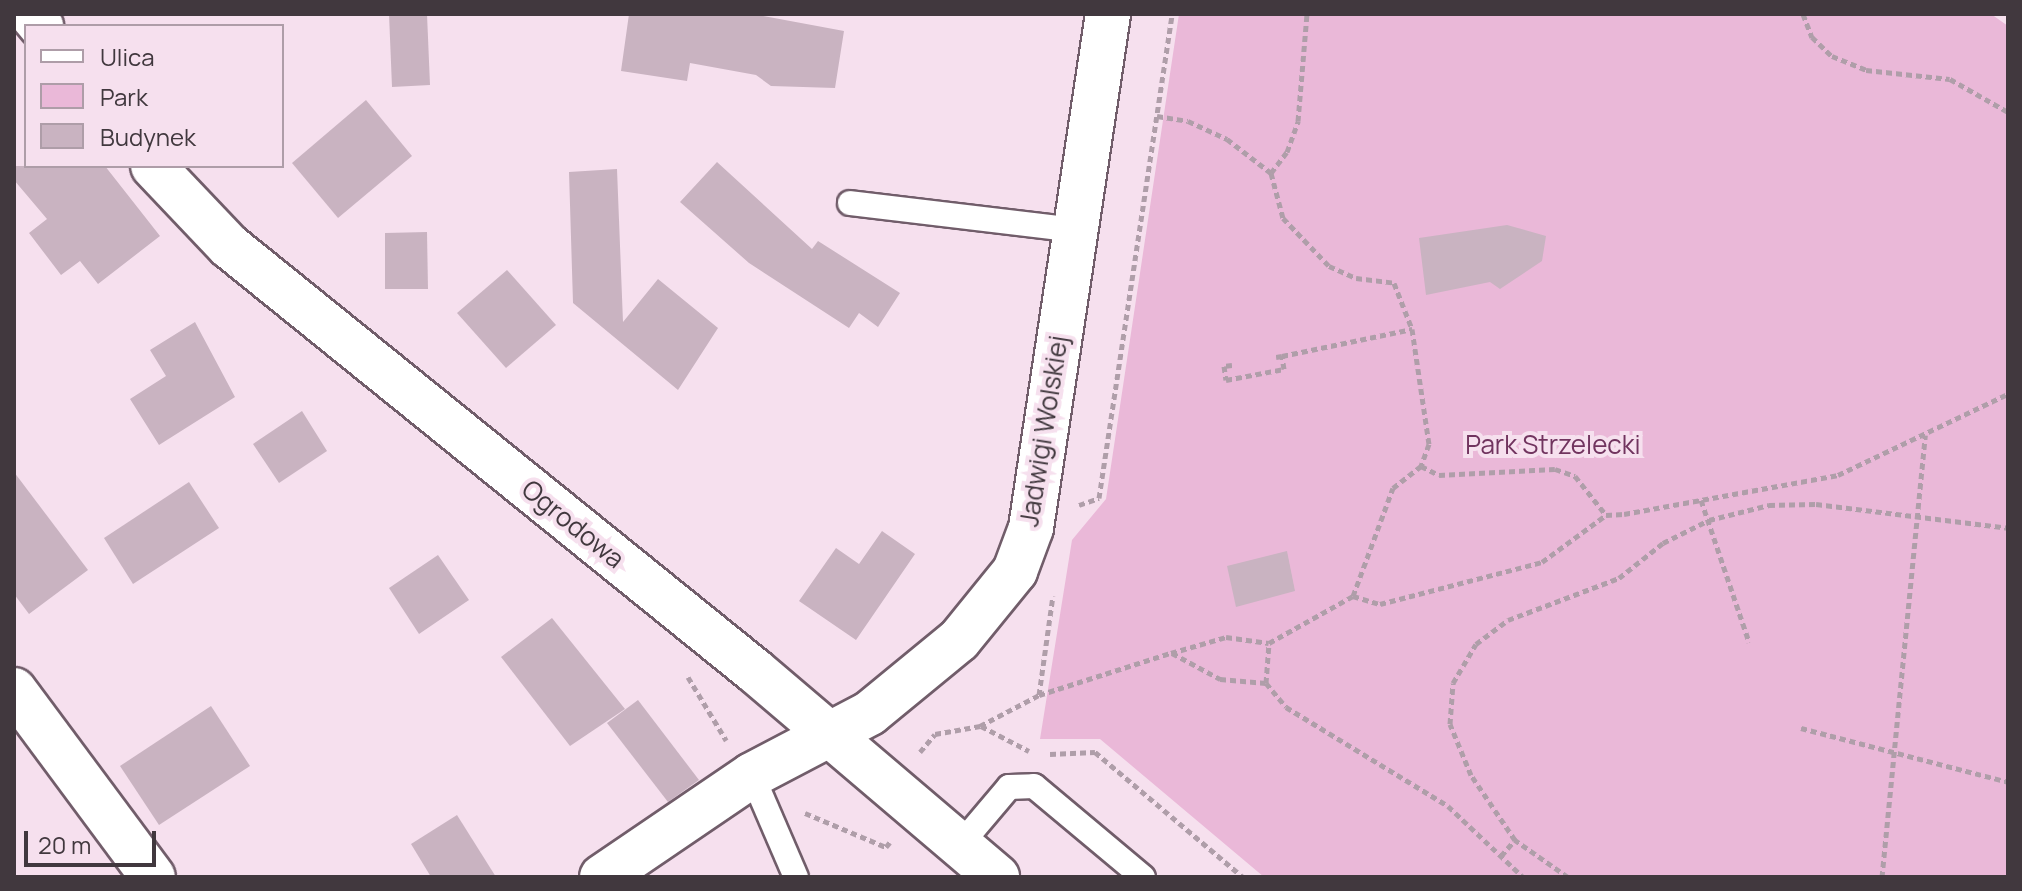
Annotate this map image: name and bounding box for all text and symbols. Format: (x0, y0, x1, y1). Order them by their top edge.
legend (24, 24, 284, 168)
text: Ulica (100, 40, 155, 73)
text: Park (100, 80, 148, 113)
text: Budynek (100, 120, 196, 153)
street label: Jadwigi Wolskiej (1013, 333, 1075, 529)
park label: Park Strzelecki (1465, 429, 1641, 461)
street label: Ogrodowa (516, 473, 630, 575)
scale bar (28, 815, 160, 865)
text: 20 m (38, 828, 91, 861)

